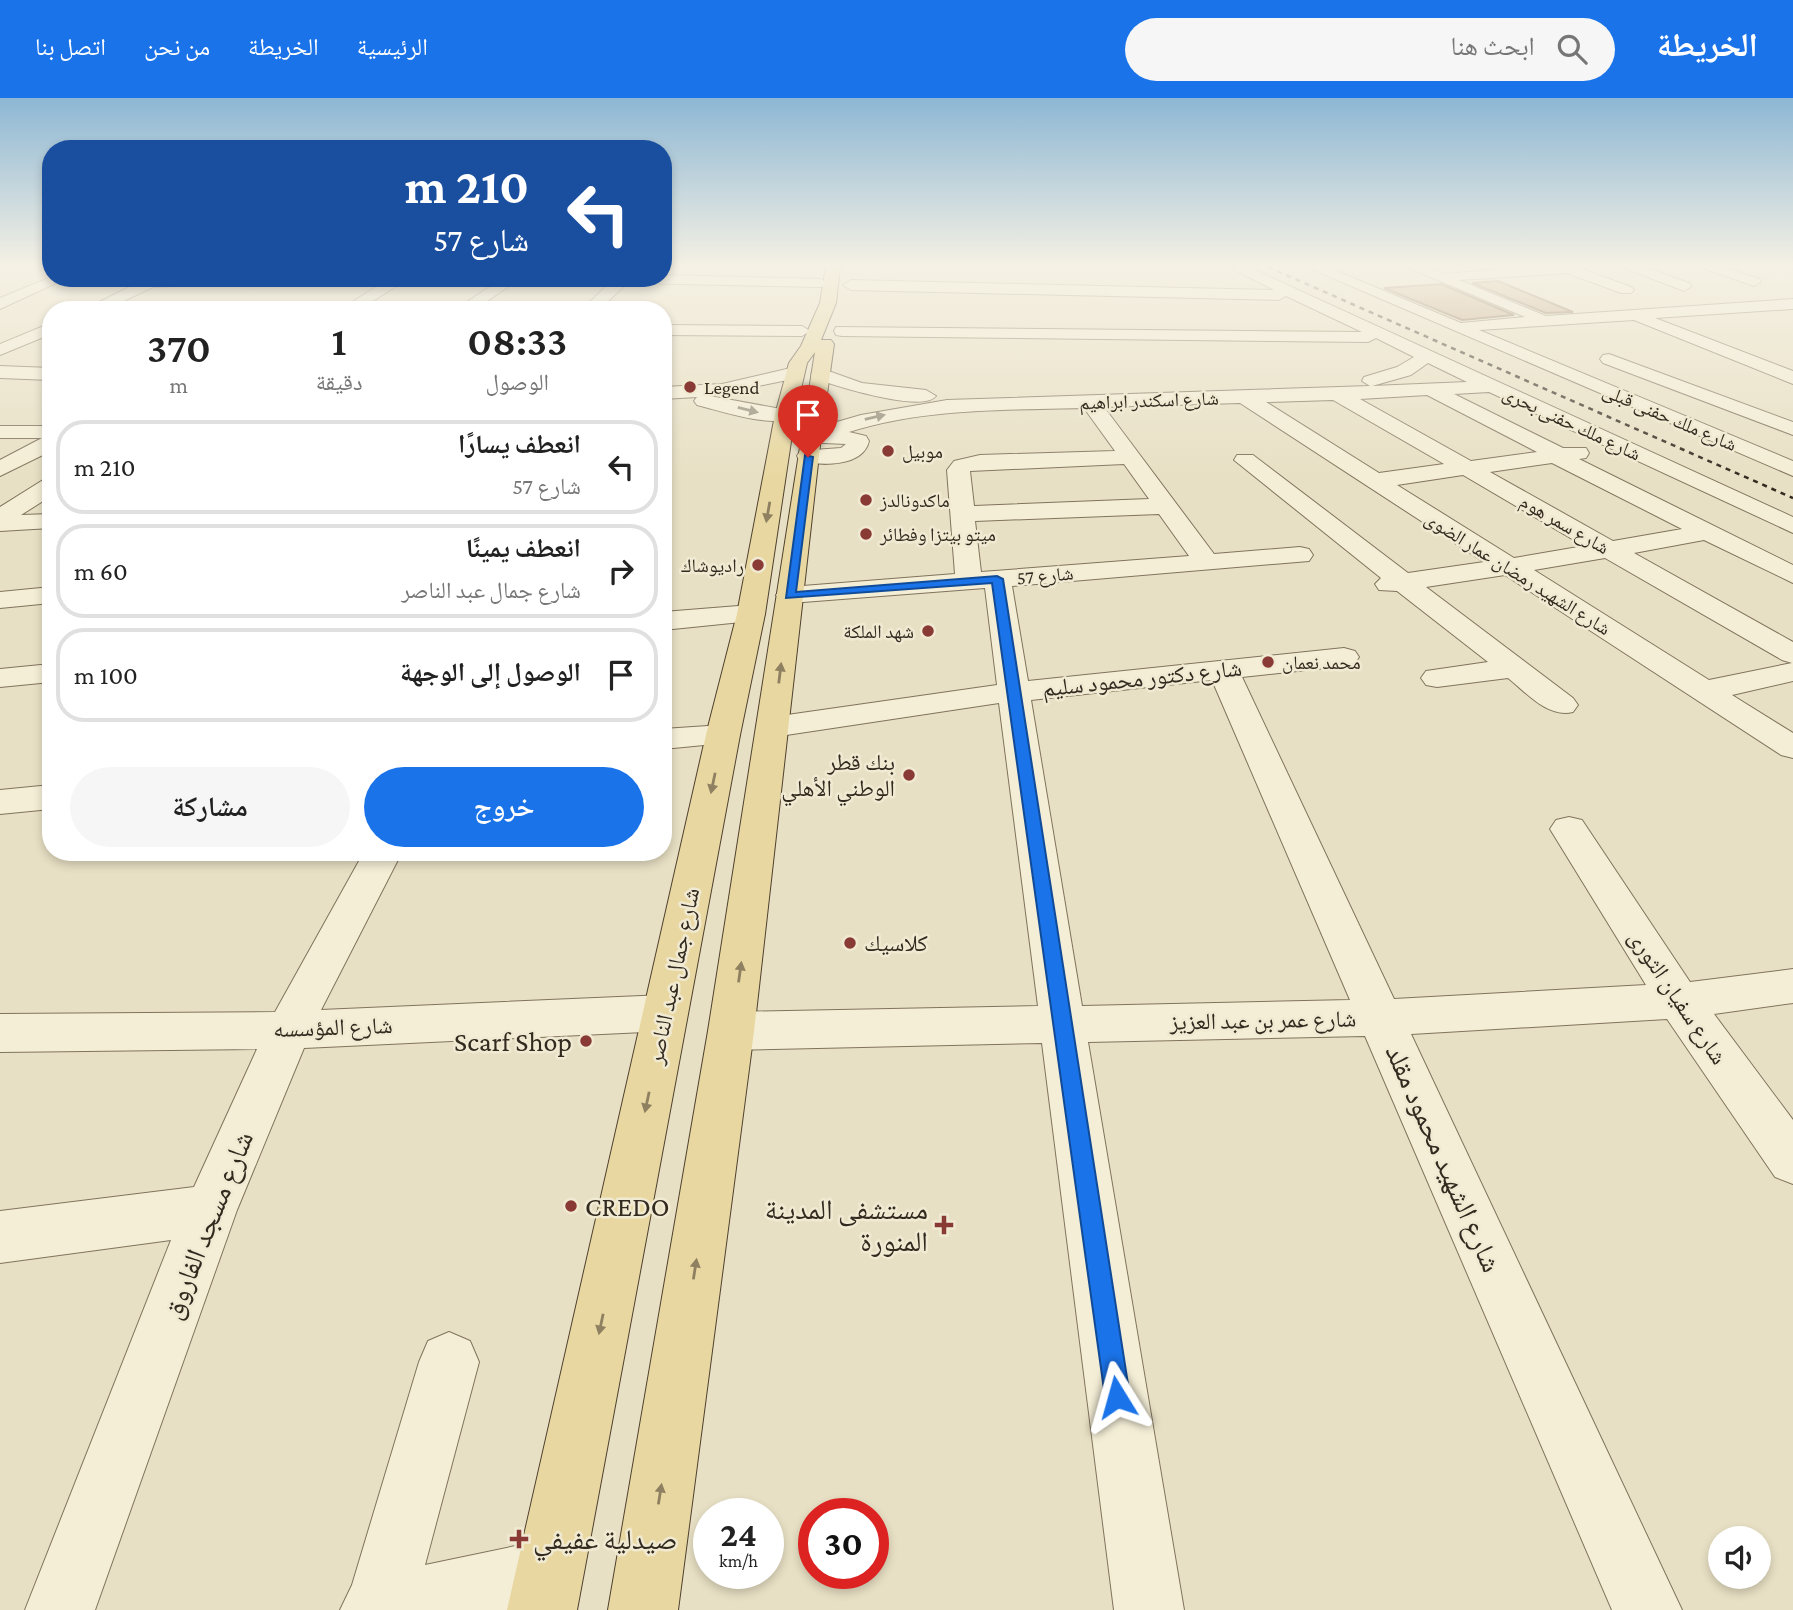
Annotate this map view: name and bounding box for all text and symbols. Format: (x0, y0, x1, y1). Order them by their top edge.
search box (1125, 18, 1615, 81)
text: الخريطة (1657, 26, 1758, 63)
icon: search (1553, 30, 1591, 68)
text: ابحث هنا (1451, 32, 1535, 61)
text: اتصل بنا (35, 33, 106, 60)
text: من نحن (144, 33, 210, 60)
text: الخريطة (248, 33, 319, 60)
text: الرئيسية (357, 33, 428, 60)
text: 210 m (405, 159, 529, 214)
icon: left (553, 168, 644, 259)
text: شارع 57 (433, 222, 529, 258)
text: 1 (332, 317, 347, 364)
text: 08:33 (467, 317, 567, 364)
text: 370 (147, 324, 211, 371)
text: دقيقة (316, 369, 362, 395)
text: الوصول (485, 369, 549, 395)
text: m (170, 372, 188, 398)
place label: Legend (704, 377, 759, 398)
marker: Legend (682, 379, 698, 395)
street label: شارع ملك حفنى قبلى (1599, 380, 1740, 456)
street label: شارع ملك حفنى بحرى (1499, 382, 1644, 465)
pin (778, 385, 838, 457)
street label: شارع اسكندر ابراهيم (1079, 388, 1219, 415)
icon: arrive (789, 396, 827, 434)
one-way arrow (737, 405, 759, 416)
one-way arrow (864, 412, 886, 423)
text: انعطف يسارًا (458, 430, 581, 459)
place label: موبيل (902, 441, 943, 463)
marker: موبيل (880, 443, 896, 459)
icon: left (602, 448, 640, 486)
text: 210 m (74, 453, 136, 482)
text: شارع 57 (512, 473, 581, 499)
place label: ماكدونالدز (879, 490, 950, 512)
street label: شارع سمر هوم (1515, 491, 1613, 561)
marker: ماكدونالدز (858, 492, 874, 508)
one-way arrow (762, 501, 773, 523)
street label: شارع الشهيد رمضان عمار الضوى (1421, 508, 1614, 640)
place label: ميتو بيتزا وفطائر (879, 524, 996, 546)
marker: ميتو بيتزا وفطائر (858, 526, 874, 542)
text: انعطف يمينًا (466, 534, 581, 563)
icon: right (602, 552, 640, 590)
place label: راديوشاك (681, 555, 744, 577)
text: 60 m (74, 557, 128, 586)
marker: راديوشاك (750, 557, 766, 573)
street label: شارع 57 (1016, 563, 1074, 589)
text: شارع جمال عبد الناصر (401, 577, 581, 603)
place label: شهد الملكة (843, 621, 914, 643)
marker: شهد الملكة (920, 623, 936, 639)
place label: محمد نعمان (1282, 652, 1361, 674)
marker: محمد نعمان (1260, 654, 1276, 670)
street label: شارع دكتور محمود سليم (1041, 655, 1243, 704)
icon: arrive (602, 656, 640, 694)
text: الوصول إلى الوجهة (400, 658, 581, 687)
text: 100 m (74, 661, 138, 690)
one-way arrow (775, 662, 786, 684)
place label: بنك قطر الوطني الأهلي (781, 749, 895, 807)
button: مشاركة (70, 767, 350, 847)
button: خروج (364, 767, 644, 847)
marker: بنك قطر الوطني الأهلي (901, 767, 917, 783)
one-way arrow (708, 772, 719, 794)
street label: شارع جمال عبد الناصر (641, 885, 706, 1068)
street label: شارع سفيان الثورى (1622, 925, 1733, 1070)
place label: كلاسيك (864, 930, 928, 956)
marker: كلاسيك (842, 935, 858, 951)
one-way arrow (734, 960, 745, 982)
street label: شارع عمر بن عبد العزيز (1168, 1005, 1357, 1037)
street label: شارع المؤسسه (273, 1012, 393, 1044)
place label: Scarf Shop (454, 1026, 572, 1057)
marker: Scarf Shop (578, 1033, 594, 1049)
street label: شارع الشهيد محمود مقلد (1378, 1040, 1508, 1277)
one-way arrow (641, 1091, 652, 1113)
street label: شارع مسجد الفاروق (156, 1127, 261, 1324)
place label: CREDO (585, 1191, 670, 1222)
place label: مستشفى المدينة المنورة (765, 1194, 928, 1257)
marker: CREDO (563, 1198, 579, 1214)
marker: مستشفى المدينة المنورة (934, 1215, 954, 1235)
one-way arrow (690, 1258, 701, 1280)
one-way arrow (595, 1313, 606, 1335)
position arrow (1080, 1360, 1154, 1434)
one-way arrow (655, 1483, 666, 1505)
speed limit sign: 30 (798, 1498, 889, 1589)
text: 24 (720, 1515, 757, 1554)
place label: صيدلية عفيفي (533, 1524, 677, 1562)
map controls (1708, 1526, 1771, 1589)
button: sound (1708, 1526, 1771, 1589)
marker: صيدلية عفيفي (511, 1531, 527, 1547)
text: km/h (719, 1551, 758, 1571)

